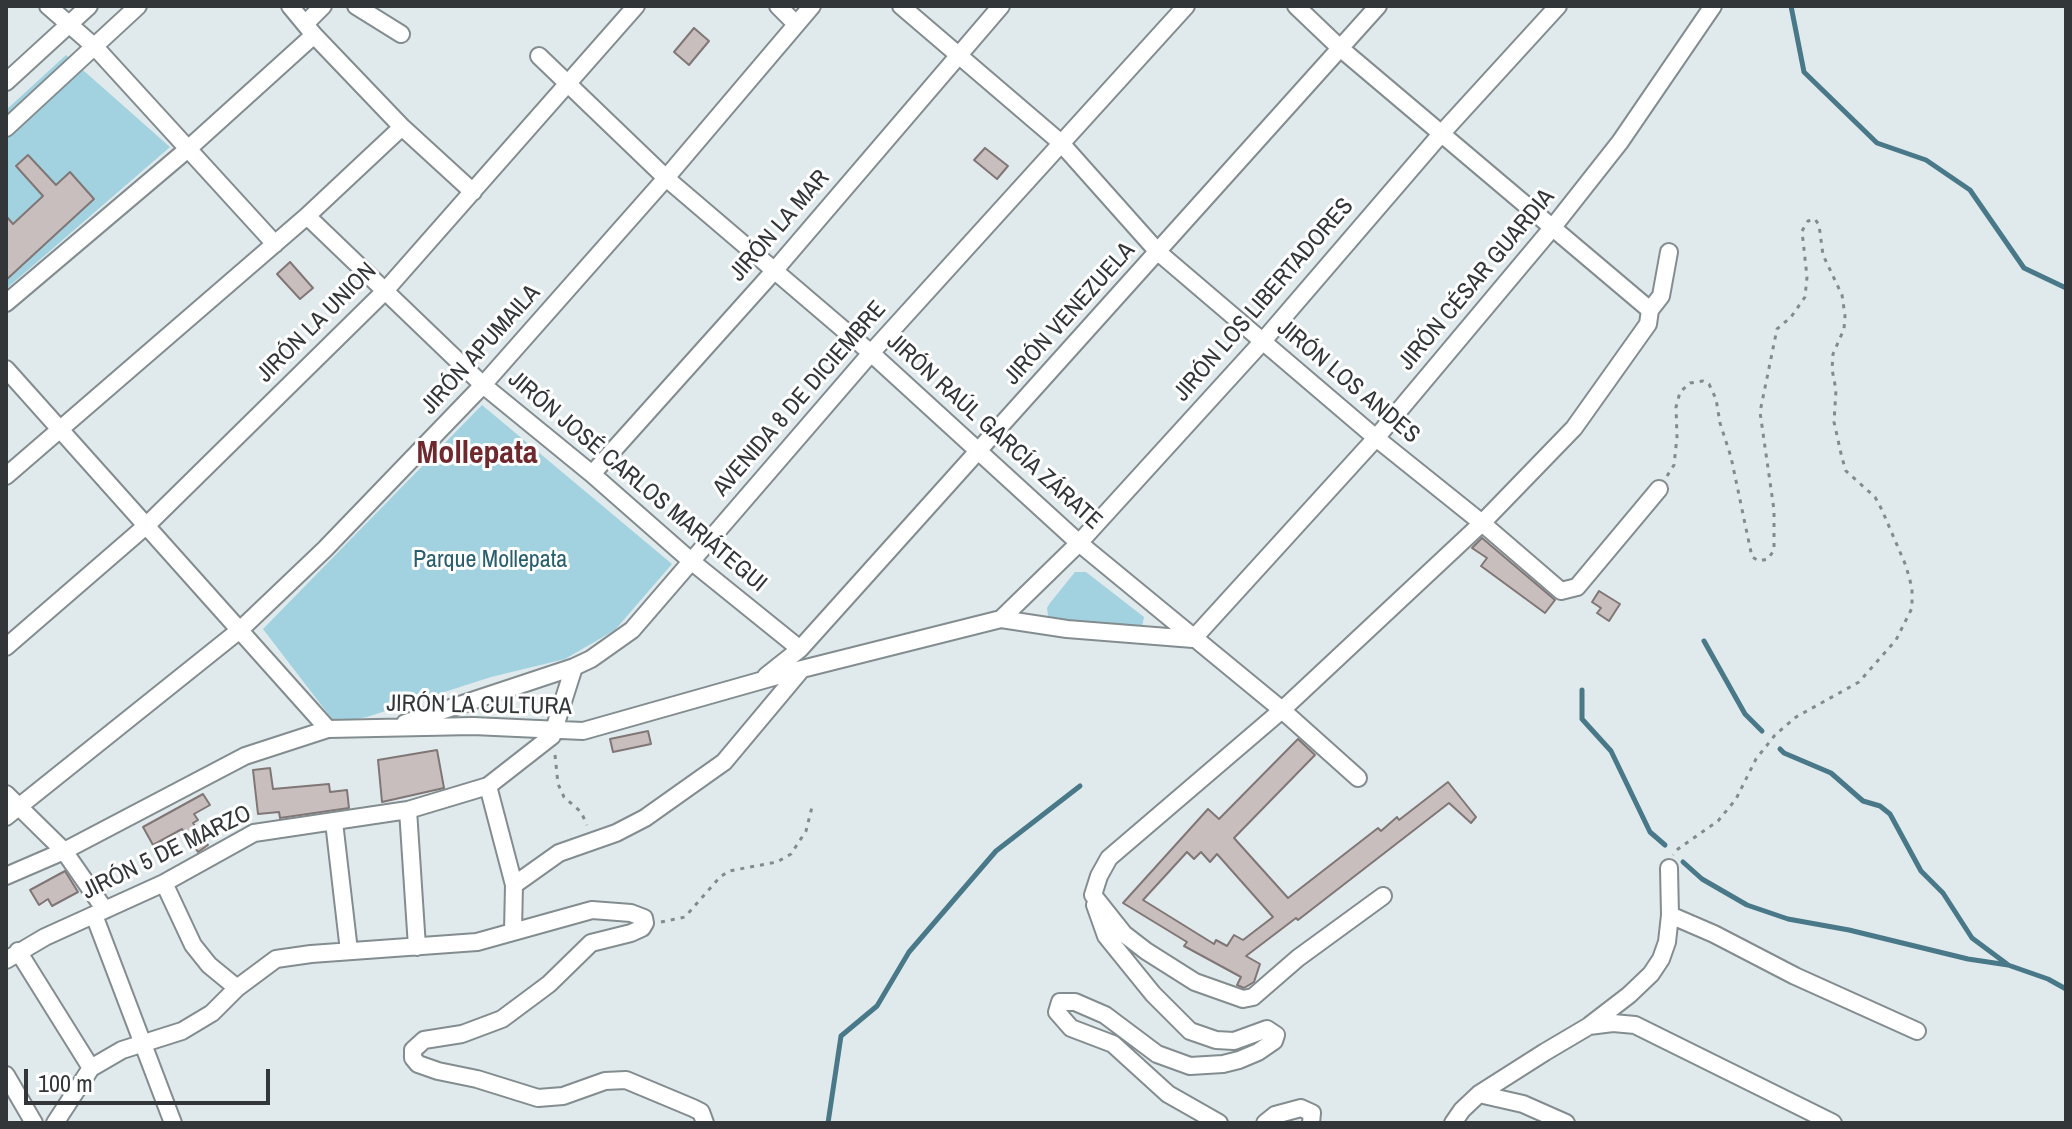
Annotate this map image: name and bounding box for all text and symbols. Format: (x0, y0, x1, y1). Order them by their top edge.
street label: JIRÓN LA MAR (724, 165, 836, 287)
street label: JIRÓN CÉSAR GUARDIA (1393, 184, 1561, 376)
street label: JIRÓN LOS LIBERTADORES (1168, 193, 1360, 407)
street label: JIRÓN VENEZUELA (999, 237, 1141, 391)
street label: JIRÓN LA UNION (251, 257, 383, 389)
street label: JIRÓN APUMAILA (415, 279, 547, 421)
street label: AVENIDA 8 DE DICIEMBRE (707, 296, 893, 502)
street label: JIRÓN LOS ANDES (1271, 314, 1425, 450)
street label: JIRÓN RAÚL GARCÍA ZÁRATE (880, 328, 1108, 536)
street label: JIRÓN JOSÉ CARLOS MARIÁTEGUI (502, 365, 772, 599)
district label: Mollepata (416, 435, 538, 473)
park label: Parque Mollepata (413, 547, 567, 575)
street label: JIRÓN LA CULTURA (386, 690, 572, 722)
street label: JIRÓN 5 DE MARZO (78, 800, 256, 906)
scale bar (28, 1053, 274, 1103)
text: 100 m (38, 1067, 93, 1099)

